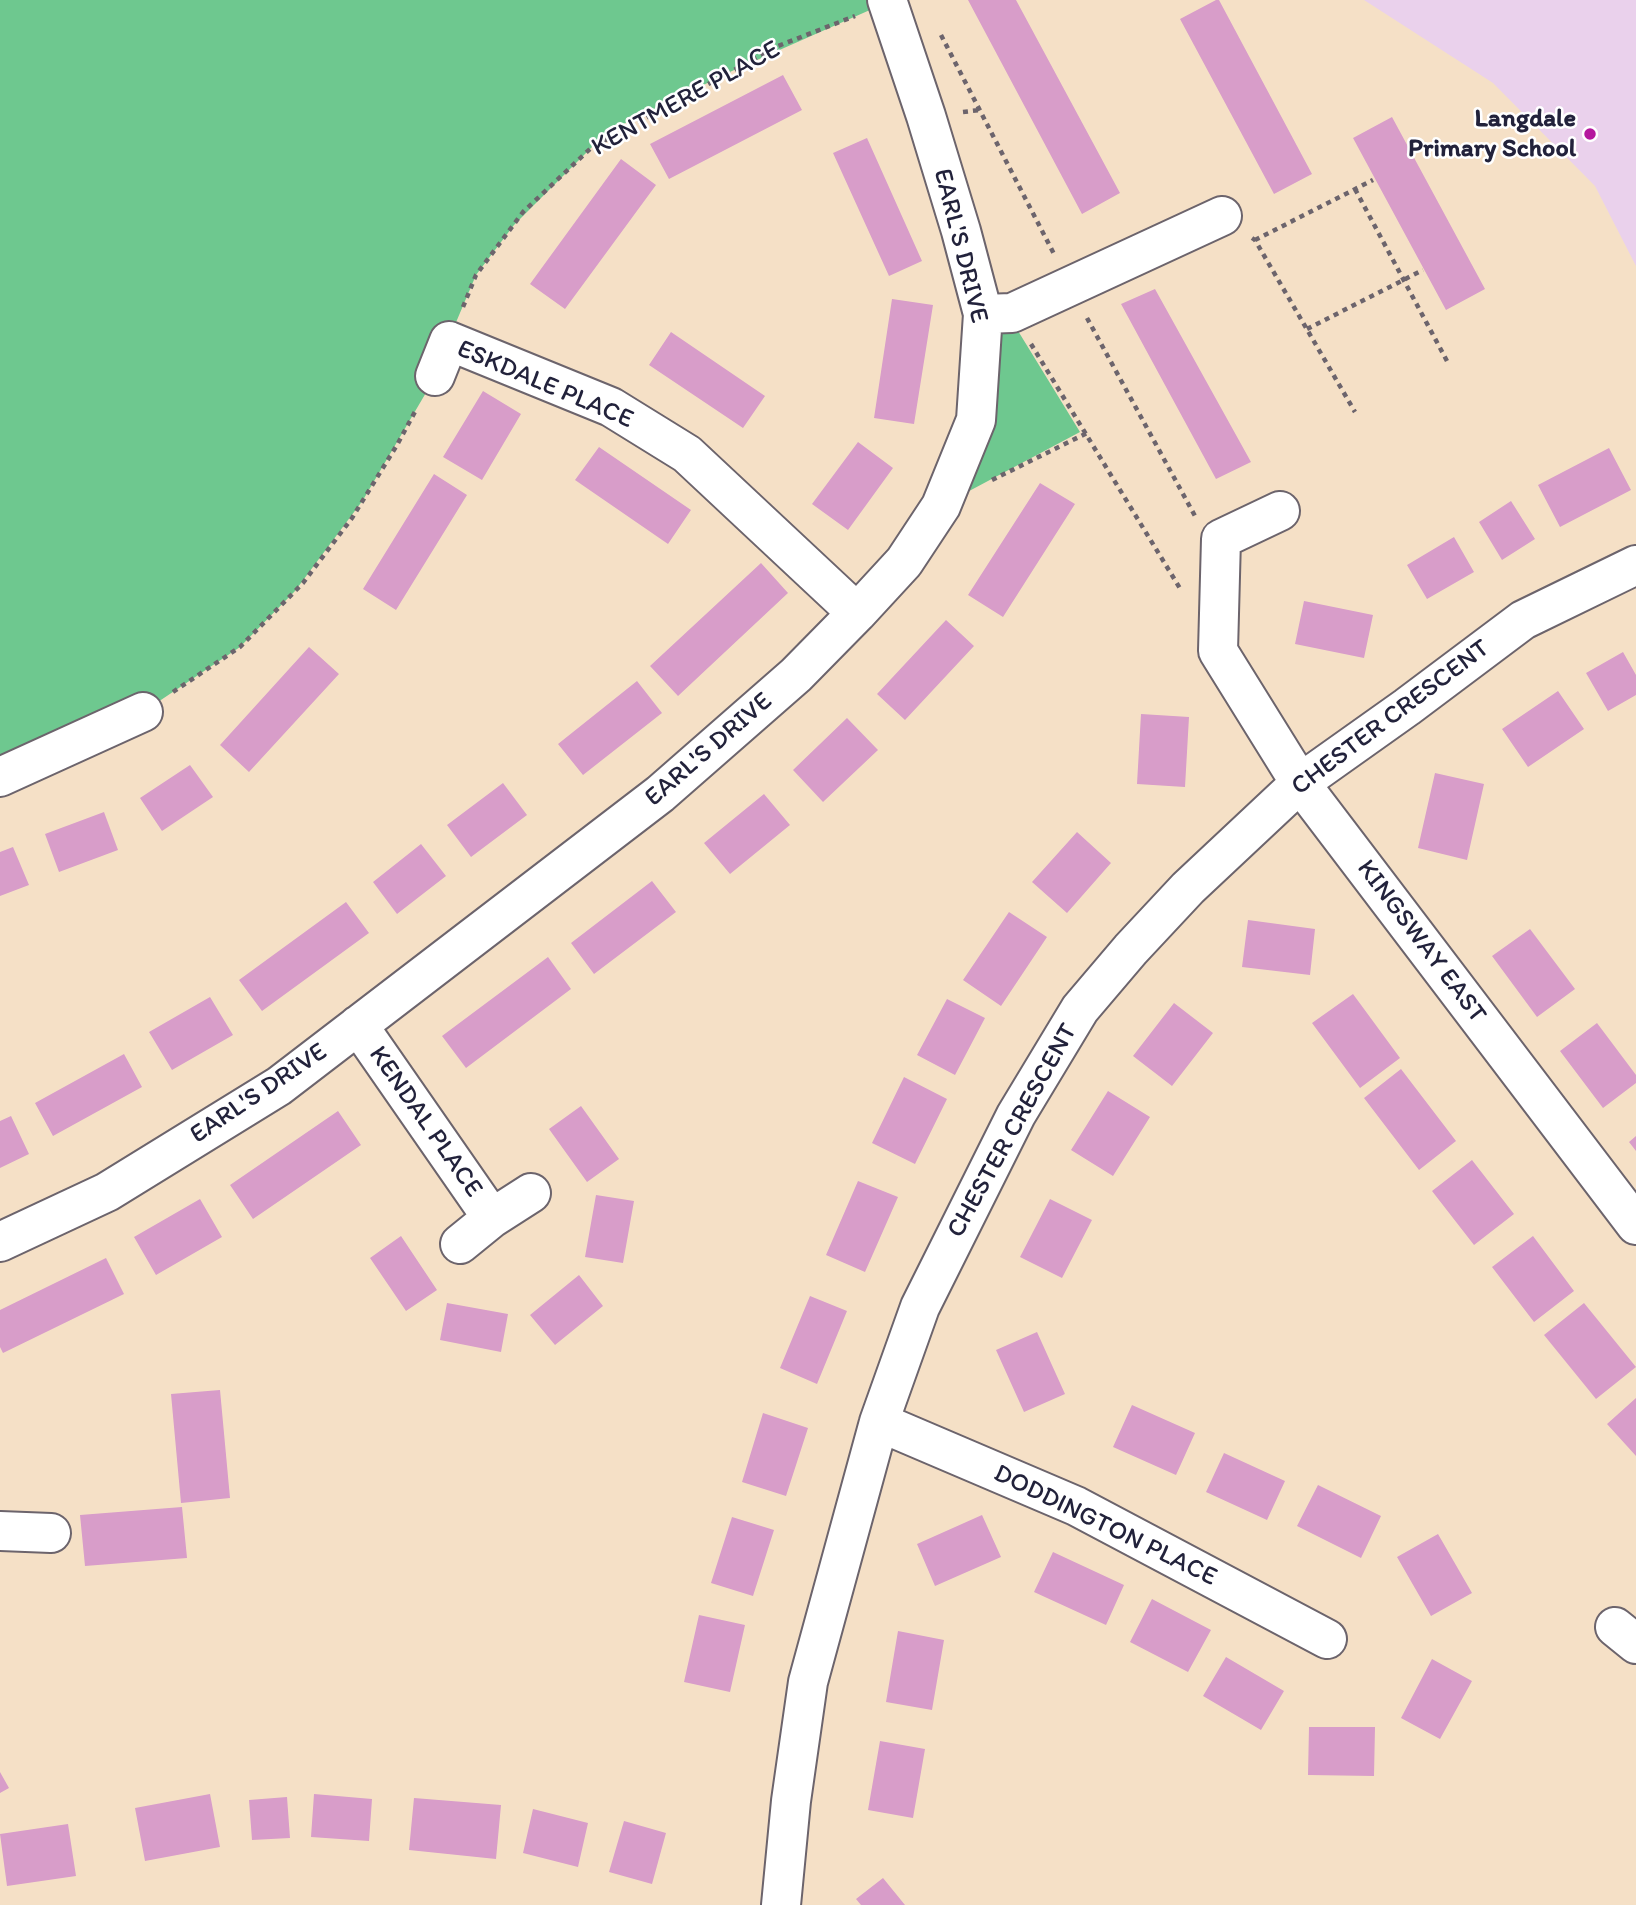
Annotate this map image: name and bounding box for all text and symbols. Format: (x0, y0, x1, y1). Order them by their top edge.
street label: KENTMERE PLACE (586, 34, 786, 164)
place label: Langdale Primary School (1408, 103, 1576, 164)
marker: Langdale Primary School (1582, 126, 1598, 142)
street label: EARL'S DRIVE (926, 166, 994, 326)
street label: ESKDALE PLACE (452, 334, 638, 436)
street label: CHESTER CRESCENT (1286, 633, 1496, 803)
street label: EARL'S DRIVE (639, 686, 779, 814)
street label: KINGSWAY EAST (1350, 854, 1492, 1030)
street label: CHESTER CRESCENT (941, 1018, 1085, 1244)
street label: EARL'S DRIVE (185, 1037, 333, 1151)
street label: KENDAL PLACE (361, 1040, 489, 1204)
street label: DODDINGTON PLACE (988, 1458, 1222, 1594)

